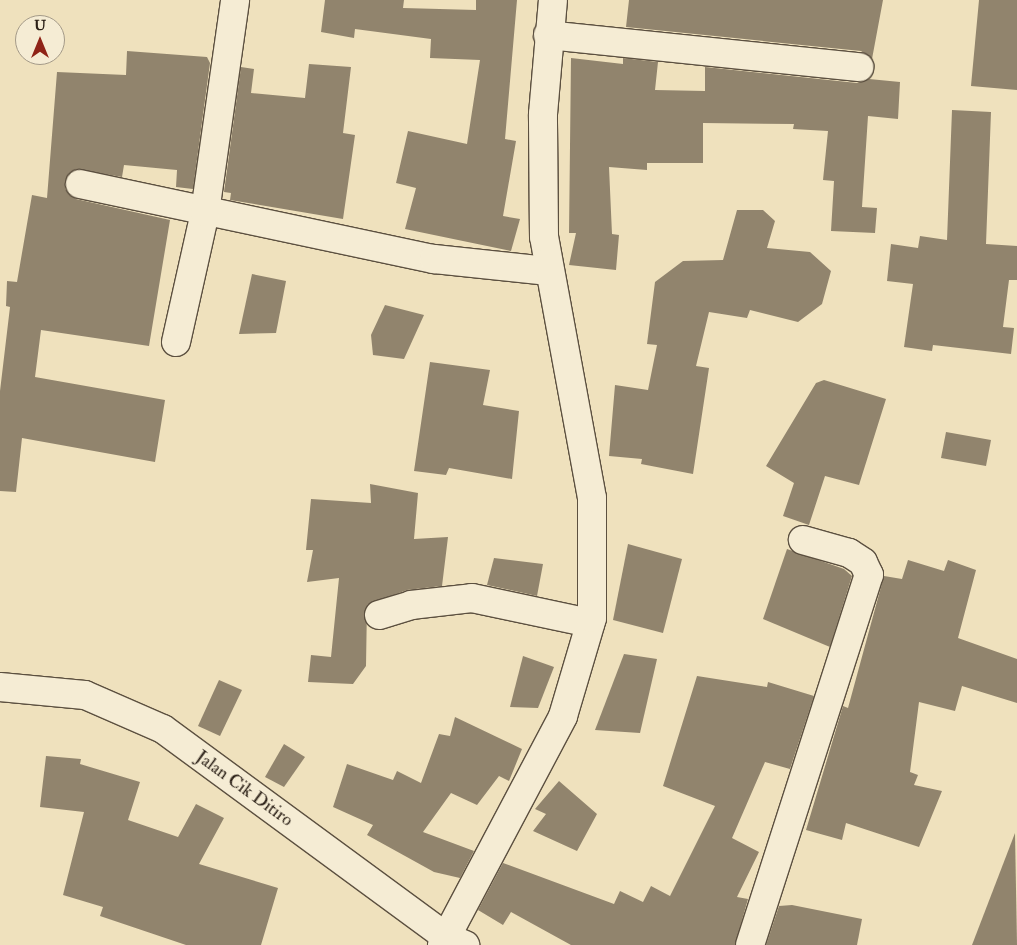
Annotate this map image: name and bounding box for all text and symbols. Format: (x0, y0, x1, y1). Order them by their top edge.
north arrow (15, 15, 65, 65)
text: U (34, 17, 46, 34)
street label: Jalan Cik Ditiro (191, 746, 297, 832)

